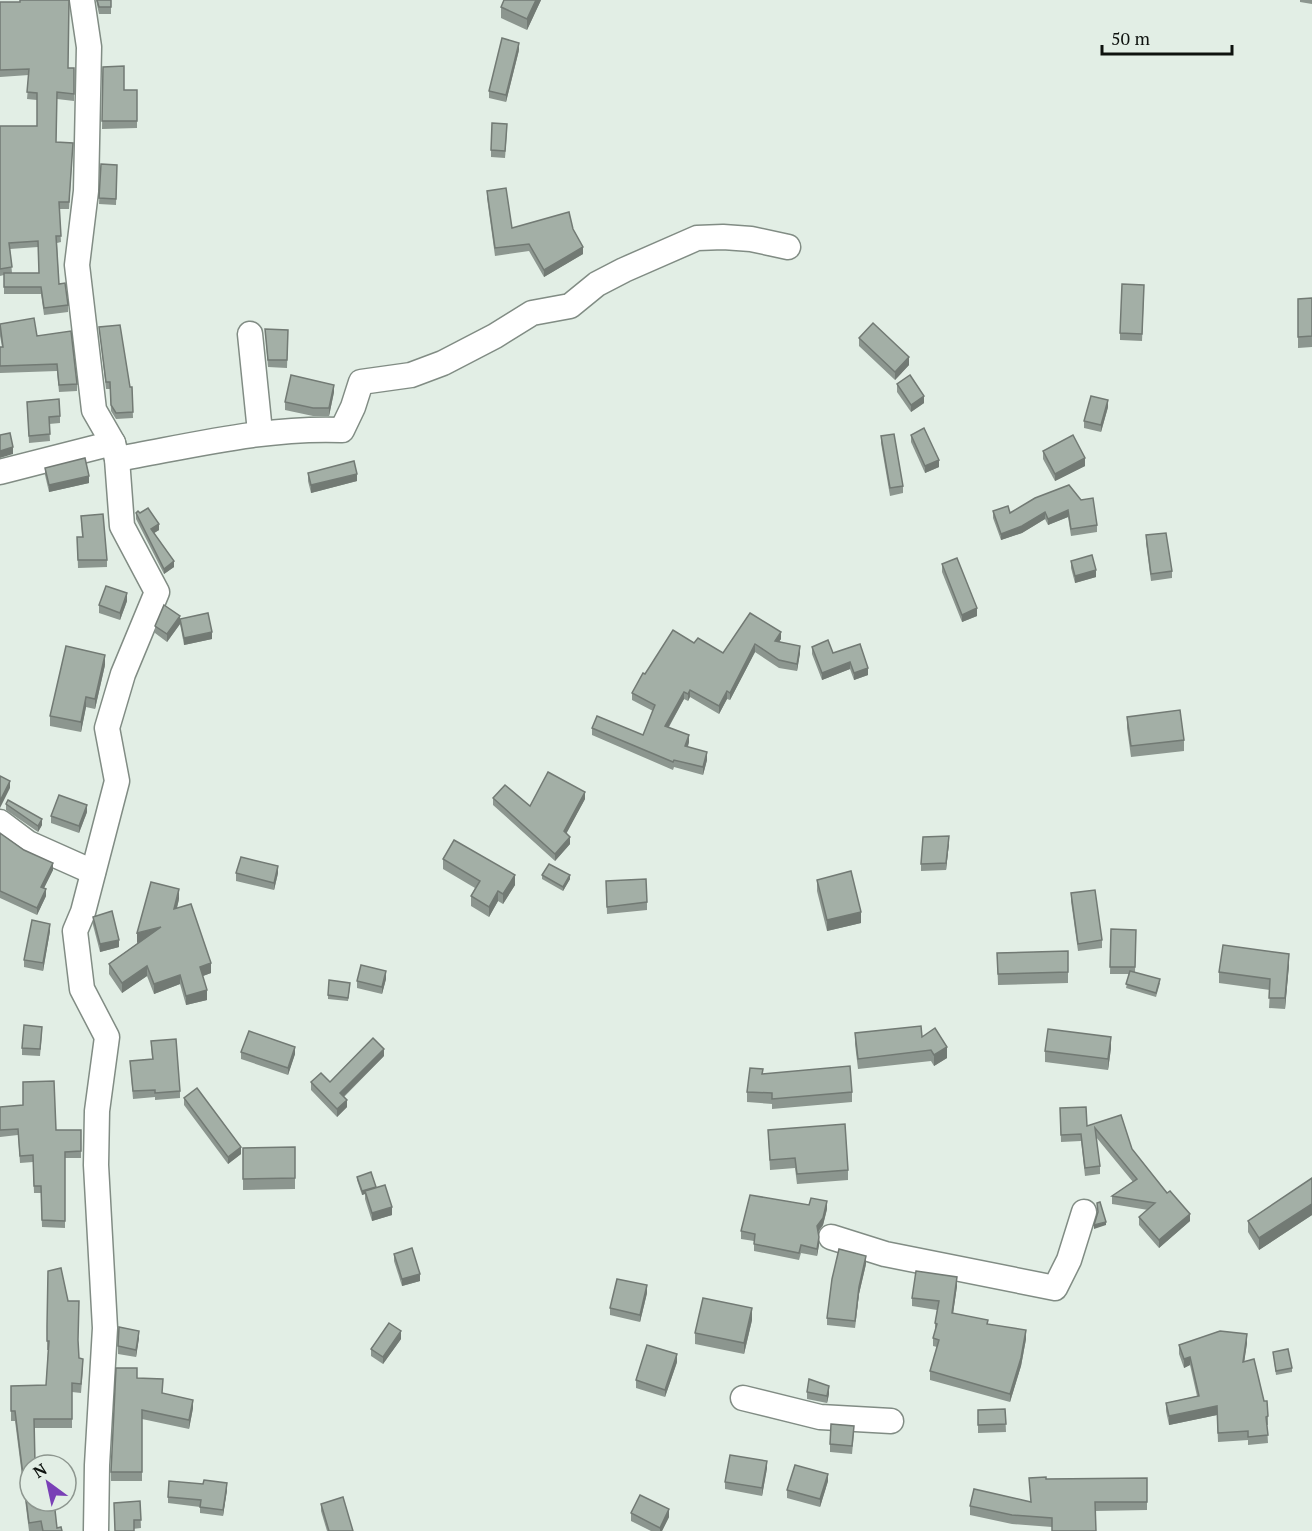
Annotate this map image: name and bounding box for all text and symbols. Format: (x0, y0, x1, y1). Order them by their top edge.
scale bar (1102, 18, 1232, 56)
text: 50 m (1111, 26, 1151, 50)
north arrow (18, 1453, 78, 1513)
text: N (29, 1458, 51, 1483)

